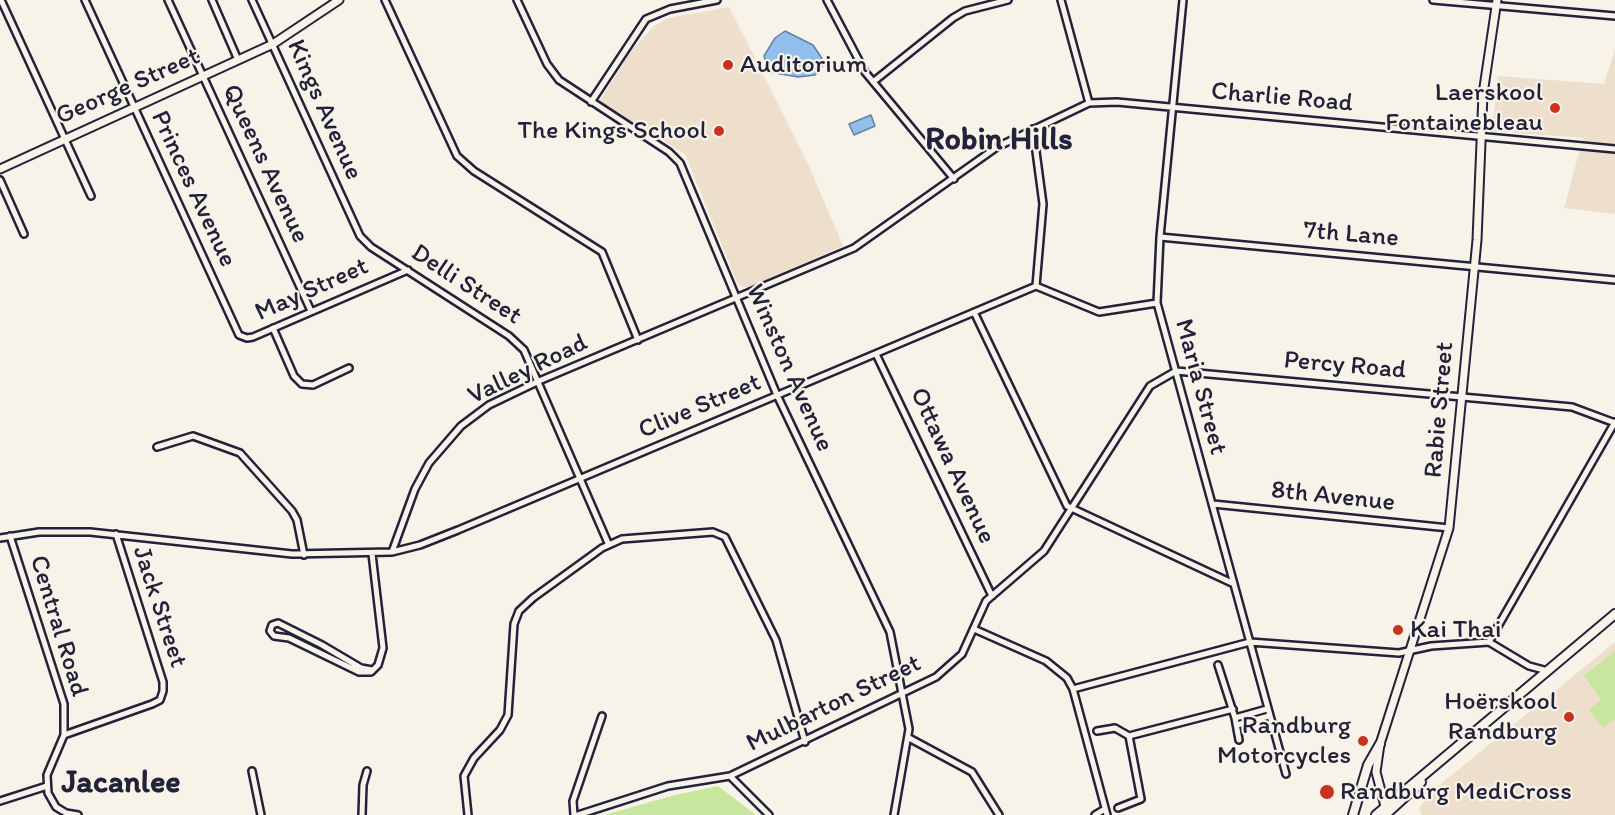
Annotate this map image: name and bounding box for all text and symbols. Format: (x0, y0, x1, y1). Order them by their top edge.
street label: Kings Avenue (279, 35, 369, 185)
street label: George Street (51, 41, 205, 133)
place label: Auditorium (740, 49, 868, 81)
marker: Auditorium (721, 58, 735, 72)
street label: Charlie Road (1210, 76, 1354, 120)
place label: Laerskool Fontainebleau (1385, 77, 1543, 138)
street label: Queens Avenue (215, 80, 315, 248)
marker: Laerskool Fontainebleau (1548, 101, 1562, 115)
street label: Princes Avenue (143, 106, 243, 272)
place label: The Kings School (517, 115, 707, 147)
district label: Robin Hills (925, 122, 1073, 160)
marker: The Kings School (712, 124, 726, 138)
street label: 7th Lane (1302, 215, 1400, 255)
street label: Delli Street (405, 238, 527, 332)
street label: May Street (251, 251, 373, 329)
street label: Winston Avenue (738, 279, 840, 457)
street label: Maria Street (1167, 316, 1233, 458)
street label: Valley Road (463, 328, 593, 412)
street label: Rabie Street (1419, 341, 1461, 479)
street label: Percy Road (1282, 345, 1408, 387)
street label: Clive Street (634, 367, 766, 447)
street label: Ottawa Avenue (902, 383, 1002, 549)
street label: 8th Avenue (1269, 475, 1397, 519)
street label: Jack Street (125, 542, 193, 672)
street label: Central Road (22, 552, 94, 700)
place label: Kai Thai (1410, 614, 1501, 646)
marker: Kai Thai (1391, 623, 1405, 637)
street label: Mulbarton Street (742, 648, 926, 760)
place label: Hoërskool Randburg (1444, 686, 1557, 748)
place label: Randburg Motorcycles (1217, 710, 1351, 772)
marker: Hoërskool Randburg (1562, 710, 1576, 724)
marker: Randburg Motorcycles (1356, 734, 1370, 748)
district label: Jacanlee (61, 765, 181, 803)
place label: Randburg MediCross (1340, 776, 1572, 808)
marker: Randburg MediCross (1318, 783, 1336, 801)

